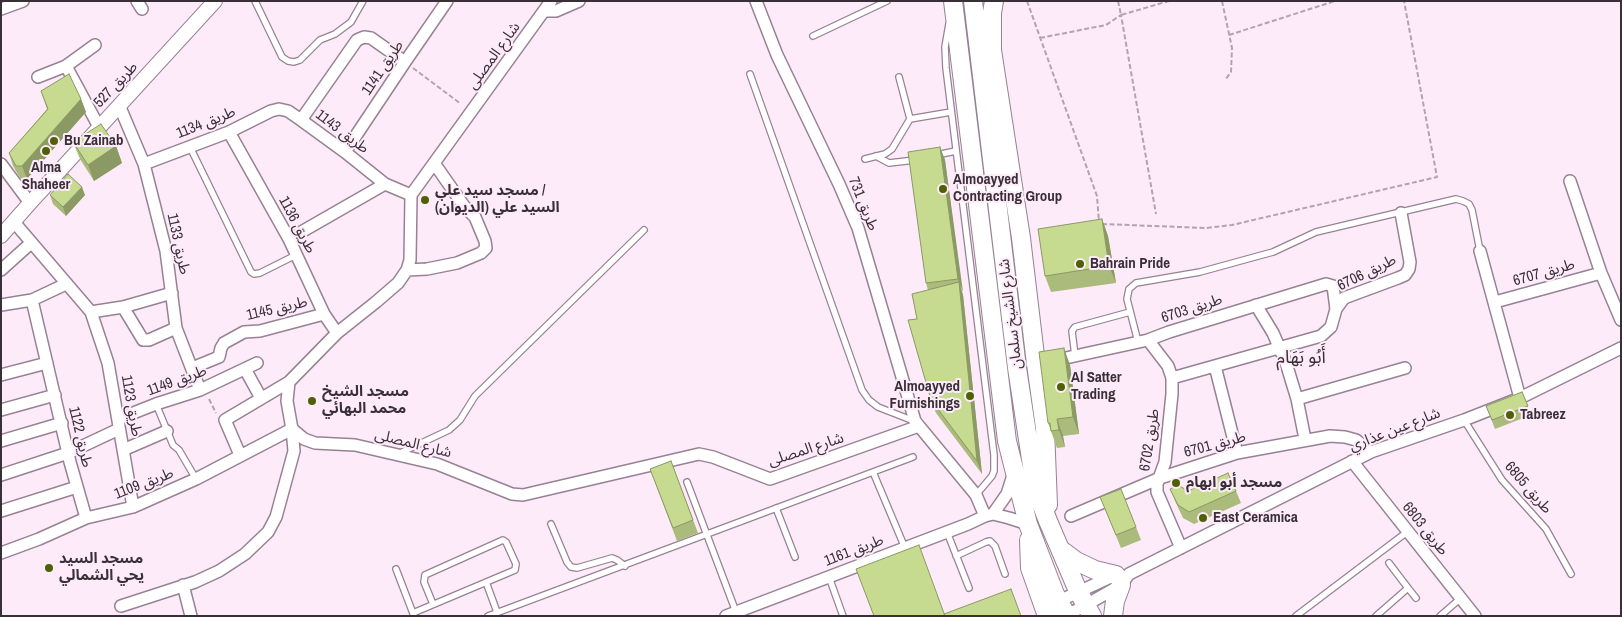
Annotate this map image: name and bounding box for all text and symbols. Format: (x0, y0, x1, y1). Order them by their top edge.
street label: شارع المصلى (464, 19, 524, 93)
street label: طريق 1141 (358, 37, 408, 99)
street label: طريق 527 (90, 58, 142, 112)
street label: طريق 1134 (174, 103, 238, 143)
street label: طريق 1143 (312, 106, 372, 158)
place label: Bu Zainab (64, 132, 123, 150)
marker: Bu Zainab (48, 135, 60, 147)
marker: Alma Shaheer (40, 145, 52, 157)
place label: Alma Shaheer (22, 159, 70, 194)
place label: Almoayyed Contracting Group (953, 171, 1062, 206)
street label: طريق 731 (844, 175, 882, 233)
place label: مسجد سيد علي / السيد علي (الديوان) (435, 182, 560, 217)
marker: Almoayyed Contracting Group (937, 183, 949, 195)
street label: طريق 1136 (274, 193, 320, 257)
marker: مسجد سيد علي / السيد علي (الديوان) (419, 194, 431, 206)
street label: طريق 1133 (163, 212, 193, 276)
street label: طريق 6706 (1335, 251, 1399, 295)
place label: Bahrain Pride (1090, 255, 1170, 273)
street label: طريق 6707 (1511, 256, 1577, 290)
street label: شارع الشيخ سلمان (995, 258, 1027, 370)
marker: Bahrain Pride (1074, 258, 1086, 270)
street label: طريق 6703 (1159, 291, 1225, 327)
street label: طريق 1145 (245, 293, 309, 325)
district label: أَبُو بَهَام (1276, 347, 1326, 369)
street label: طريق 1149 (145, 362, 209, 400)
place label: Al Satter Trading (1071, 369, 1122, 404)
street label: طريق 1123 (117, 374, 145, 438)
place label: Almoayyed Furnishings (890, 378, 960, 413)
marker: Al Satter Trading (1055, 381, 1067, 393)
place label: مسجد الشيخ محمد البهائي (322, 383, 409, 418)
marker: Almoayyed Furnishings (964, 390, 976, 402)
marker: مسجد الشيخ محمد البهائي (306, 395, 318, 407)
street label: شارع عين عذاري (1347, 404, 1443, 456)
street label: طريق 1122 (64, 405, 96, 469)
place label: Tabreez (1520, 406, 1566, 424)
street label: طريق 6702 (1136, 407, 1164, 473)
marker: Tabreez (1504, 409, 1516, 421)
street label: شارع المصلى (373, 426, 453, 462)
street label: طريق 6701 (1182, 428, 1248, 462)
street label: شارع المصلى (766, 429, 846, 471)
street label: طريق 6805 (1501, 458, 1555, 518)
street label: طريق 1109 (112, 464, 176, 504)
place label: مسجد أبو ابهام (1186, 474, 1282, 492)
marker: مسجد أبو ابهام (1170, 477, 1182, 489)
street label: طريق 6803 (1398, 499, 1452, 559)
place label: East Ceramica (1213, 509, 1298, 527)
marker: East Ceramica (1197, 512, 1209, 524)
street label: طريق 1161 (822, 531, 886, 571)
place label: مسجد السيد يحي الشمالي (59, 550, 144, 585)
marker: مسجد السيد يحي الشمالي (43, 562, 55, 574)

